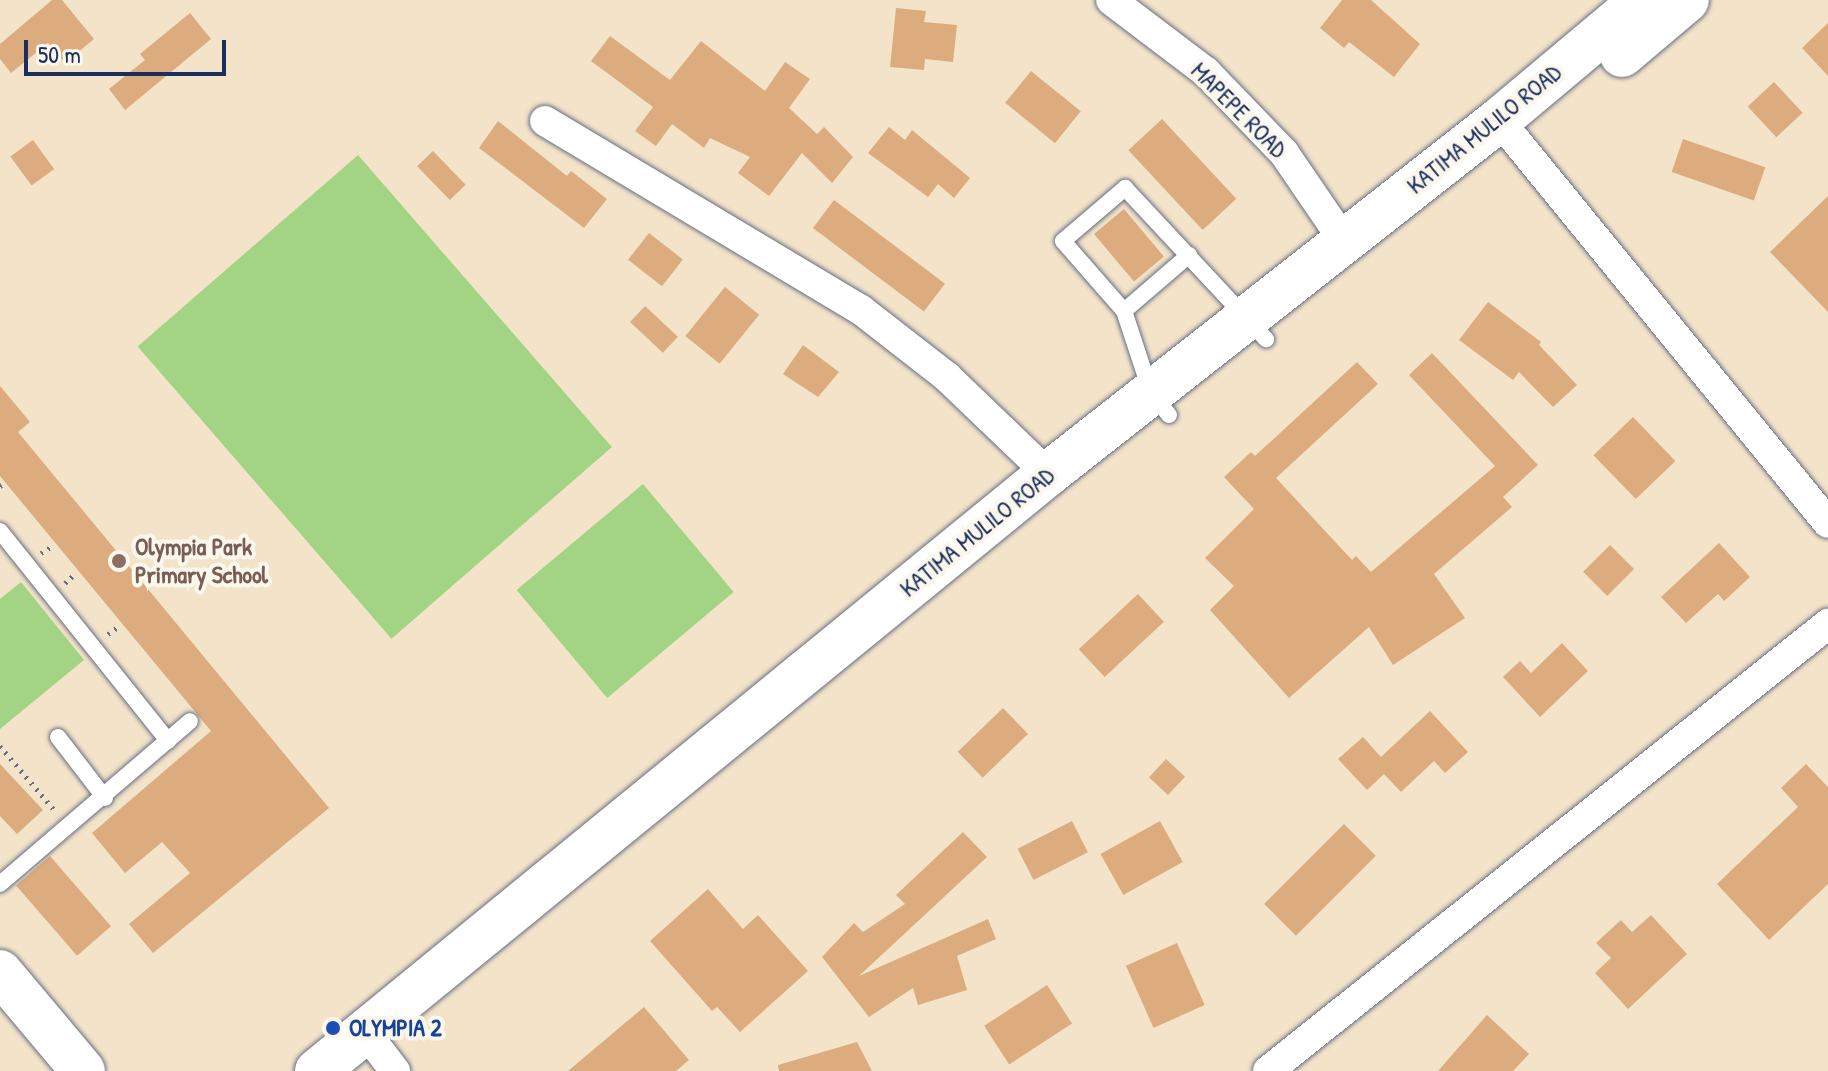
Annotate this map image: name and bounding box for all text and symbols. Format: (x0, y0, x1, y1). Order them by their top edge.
scale bar (28, 24, 230, 74)
text: 50 m (38, 38, 81, 70)
street label: MAPEPE ROAD (1185, 56, 1293, 164)
street label: KATIMA MULILO ROAD (1401, 58, 1567, 200)
street label: KATIMA MULILO ROAD (894, 461, 1060, 603)
place label: Olympia Park Primary School (135, 533, 268, 589)
marker: Olympia Park Primary School (110, 552, 128, 570)
place label: OLYMPIA 2 (349, 1014, 442, 1042)
marker: OLYMPIA 2 (324, 1019, 342, 1037)

